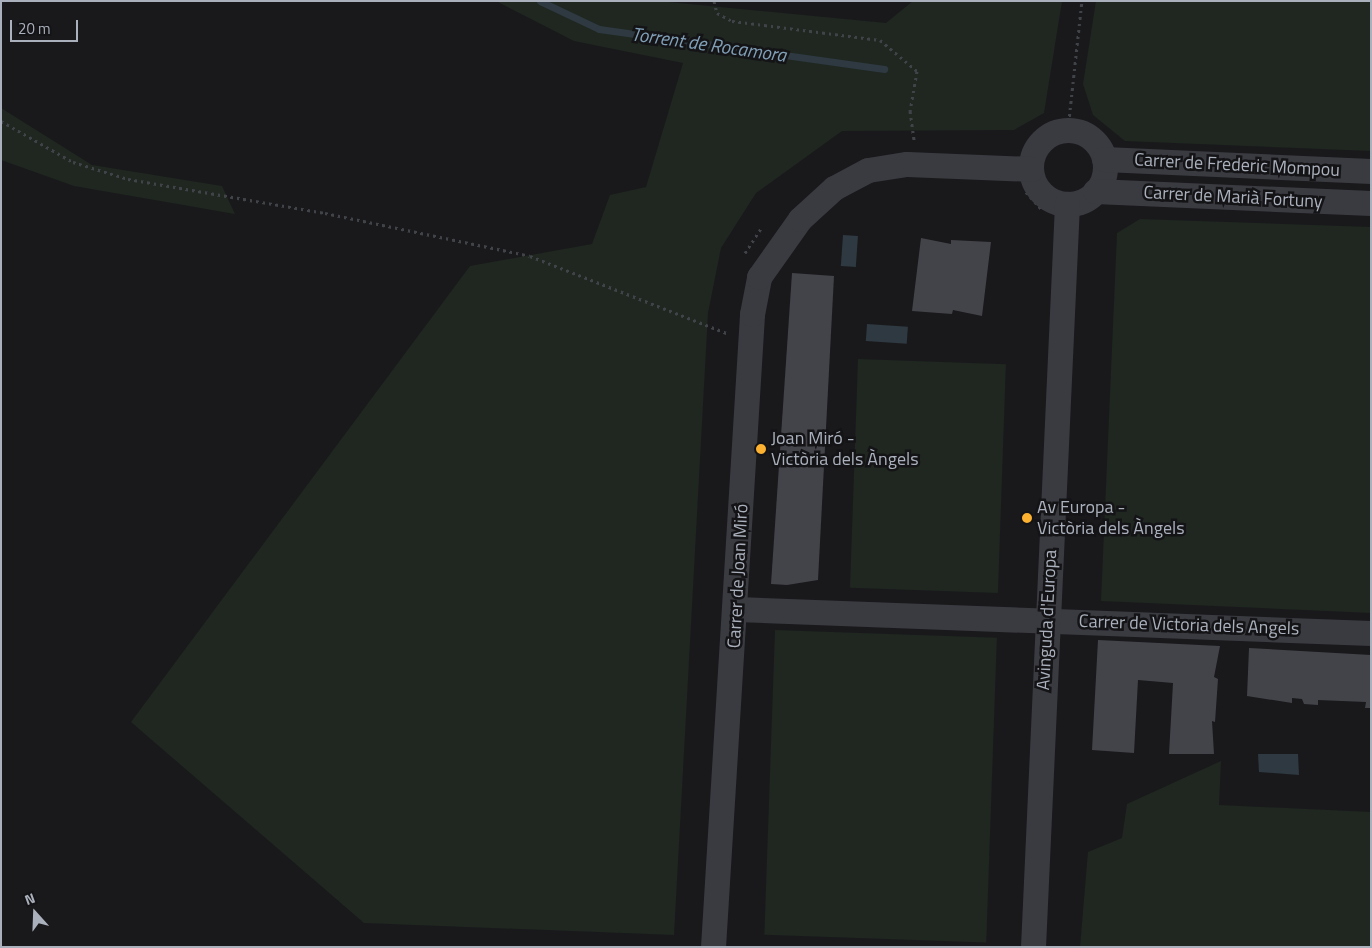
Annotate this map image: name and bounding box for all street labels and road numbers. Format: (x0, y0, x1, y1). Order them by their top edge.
street label: Carrer de Frederic Mompou (1134, 149, 1340, 181)
street label: Carrer de Marià Fortuny (1143, 182, 1323, 212)
street label: Carrer de Joan Miró (723, 503, 753, 649)
street label: Avinguda d'Europa (1033, 549, 1061, 691)
street label: Carrer de Victoria dels Angels (1078, 610, 1300, 640)

